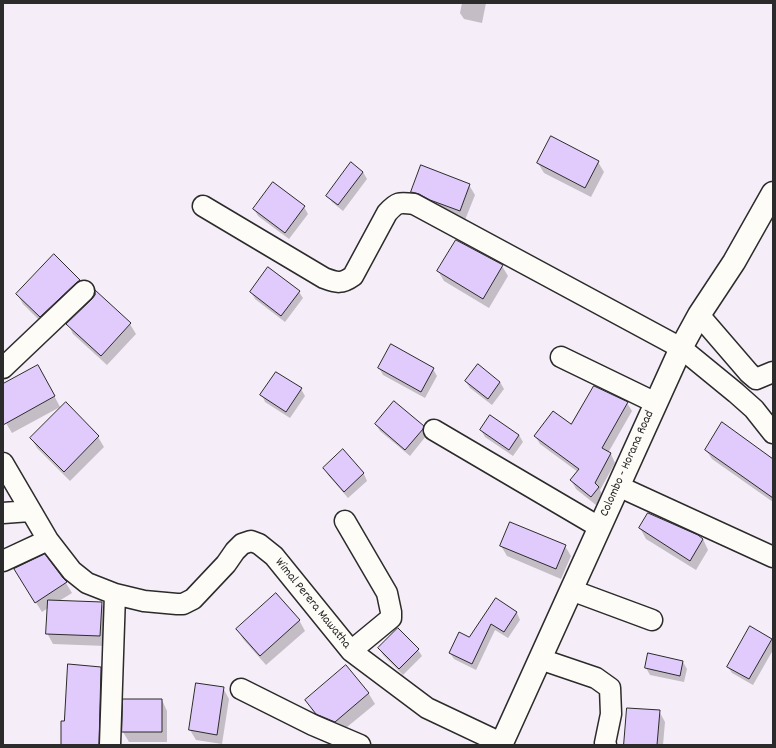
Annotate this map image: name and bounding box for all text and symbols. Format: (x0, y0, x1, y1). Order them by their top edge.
street label: Colombo - Horana Road (598, 408, 658, 520)
street label: Wimal Perera Mawatha (271, 556, 353, 652)

